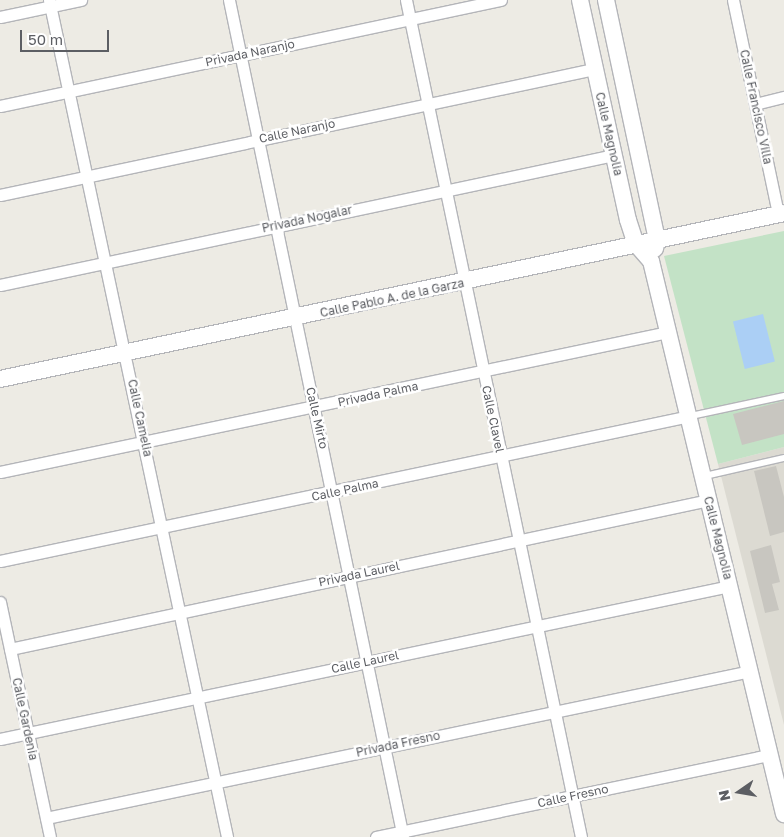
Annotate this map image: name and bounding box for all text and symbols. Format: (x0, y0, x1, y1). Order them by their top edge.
scale bar (22, 20, 111, 52)
text: 50 m (28, 30, 63, 48)
street label: Privada Naranjo (204, 36, 296, 70)
street label: Calle Francisco Villa (737, 48, 775, 166)
street label: Calle Magnolia (592, 91, 626, 177)
street label: Calle Naranjo (258, 116, 336, 146)
street label: Privada Nogalar (261, 202, 353, 236)
street label: Calle Pablo A. de la Garza (319, 276, 465, 320)
street label: Calle Camelia (125, 378, 155, 458)
street label: Privada Palma (336, 378, 420, 410)
street label: Calle Clavel (479, 384, 507, 454)
street label: Calle Mirto (303, 386, 331, 450)
street label: Calle Palma (310, 476, 380, 504)
street label: Calle Magnolia (701, 495, 735, 581)
street label: Privada Laurel (317, 558, 401, 590)
street label: Calle Laurel (330, 648, 400, 676)
street label: Calle Gardenia (9, 676, 41, 762)
street label: Privada Fresno (355, 728, 441, 760)
north arrow (714, 767, 764, 817)
street label: Calle Fresno (536, 781, 610, 811)
text: N (714, 788, 733, 803)

